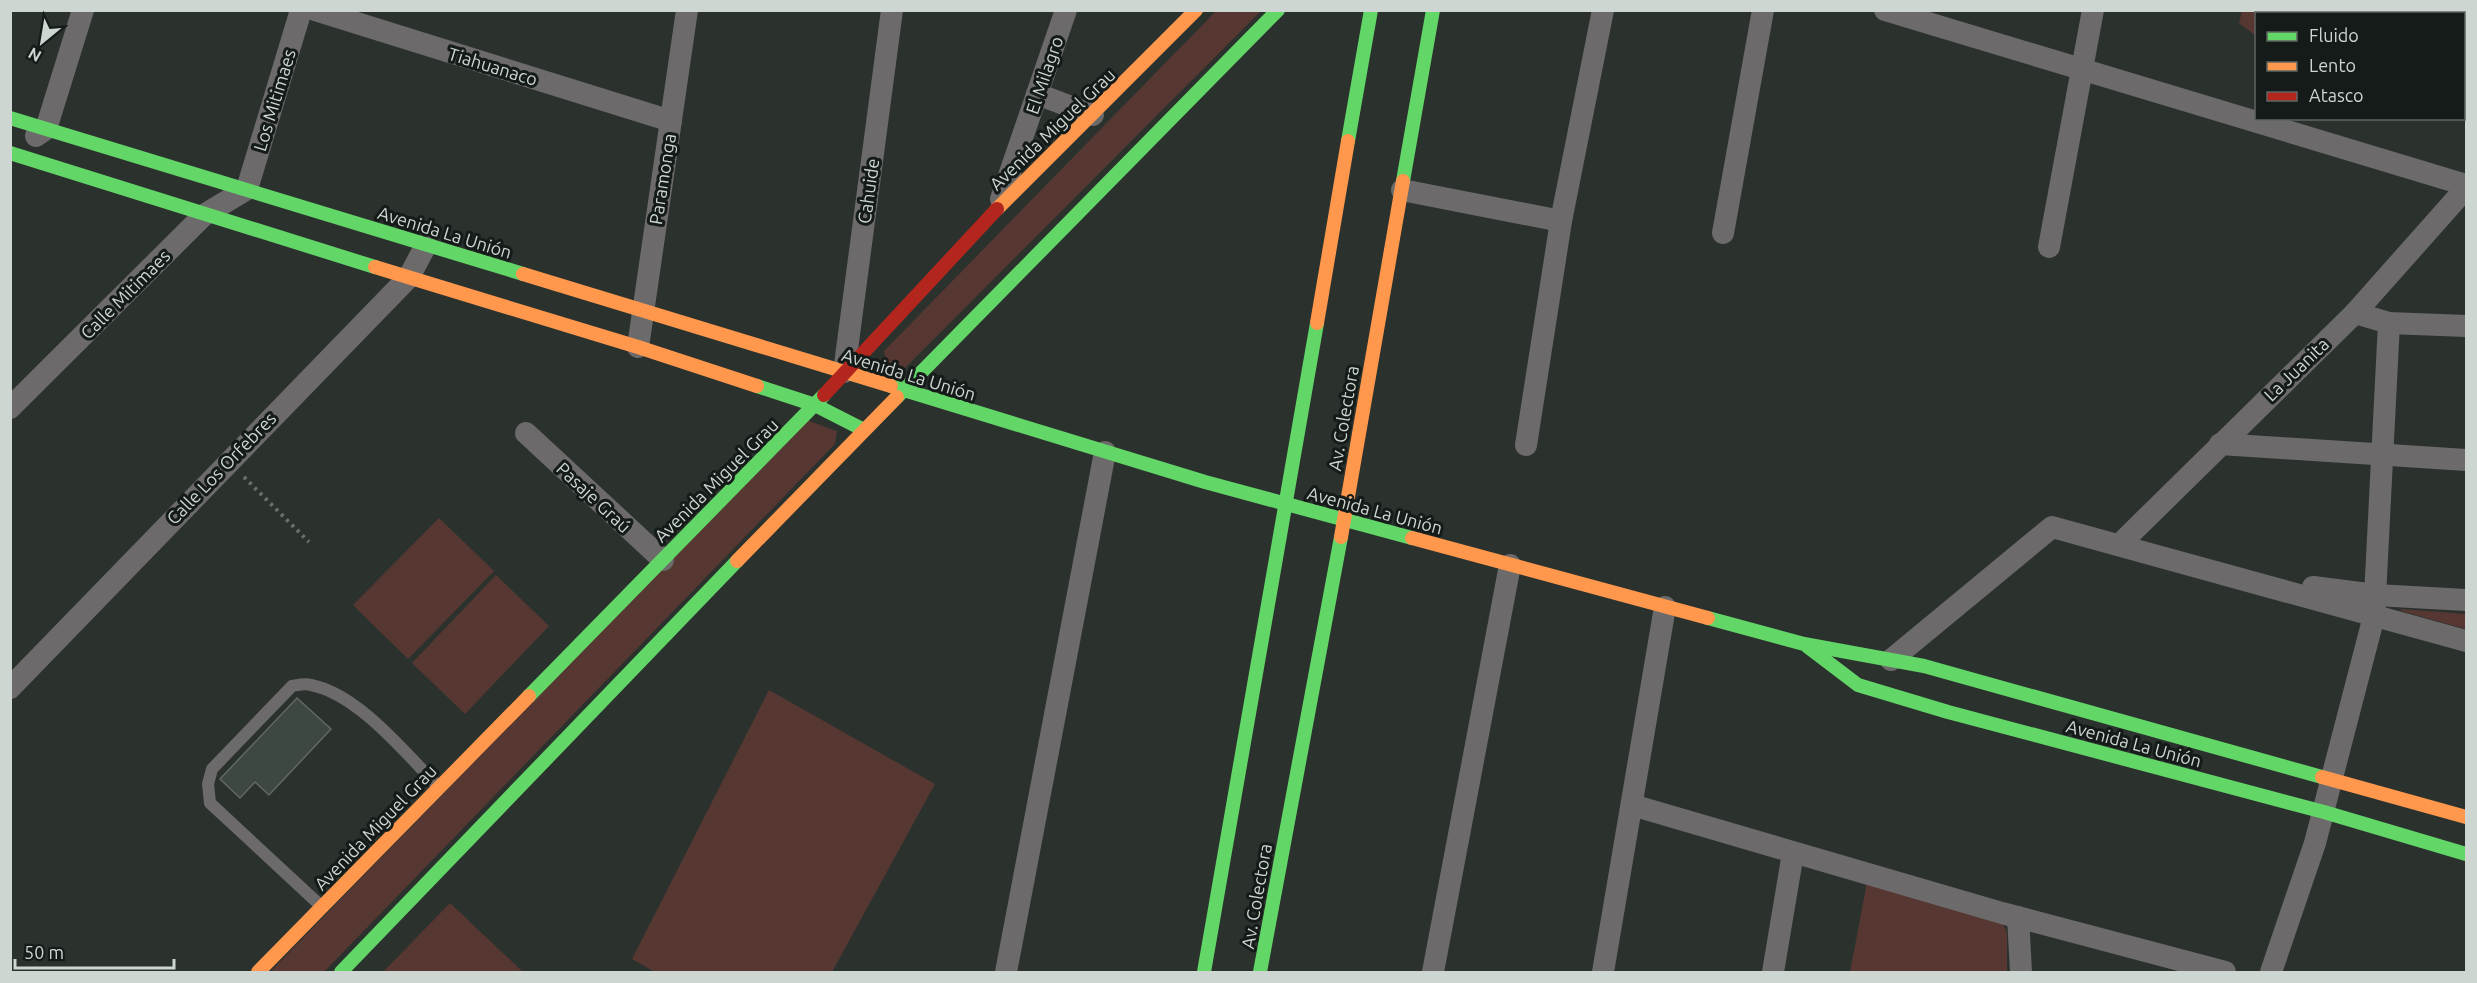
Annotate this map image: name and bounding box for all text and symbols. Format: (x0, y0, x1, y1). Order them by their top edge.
north arrow (12, 12, 72, 72)
legend (2255, 12, 2465, 120)
text: Fluido (2309, 25, 2359, 45)
street label: El Milagro (1021, 34, 1067, 116)
street label: Tiahuanaco (446, 43, 540, 89)
text: N (25, 44, 44, 66)
street label: Los Mitimaes (249, 46, 299, 153)
text: Lento (2309, 55, 2356, 75)
street label: Avenida Miguel Grau (985, 64, 1119, 194)
text: Atasco (2309, 85, 2364, 105)
street label: Paramonga (645, 132, 679, 226)
street label: Cahuide (854, 157, 882, 225)
street label: Avenida La Unión (376, 202, 514, 262)
street label: Calle Mitimaes (76, 245, 174, 343)
street label: La Juanita (2260, 333, 2332, 405)
street label: Avenida La Unión (840, 344, 978, 404)
street label: Av. Colectora (1324, 364, 1362, 472)
street label: Calle Los Orfebres (162, 408, 280, 528)
street label: Avenida Miguel Grau (650, 414, 782, 546)
street label: Pasaje Graú (553, 458, 635, 536)
street label: Avenida La Unión (1305, 482, 1445, 538)
street label: Avenida La Unión (2064, 715, 2204, 771)
street label: Avenida Miguel Grau (310, 760, 440, 894)
street label: Av. Colectora (1237, 842, 1275, 950)
scale bar (15, 932, 174, 970)
text: 50 m (24, 942, 64, 962)

